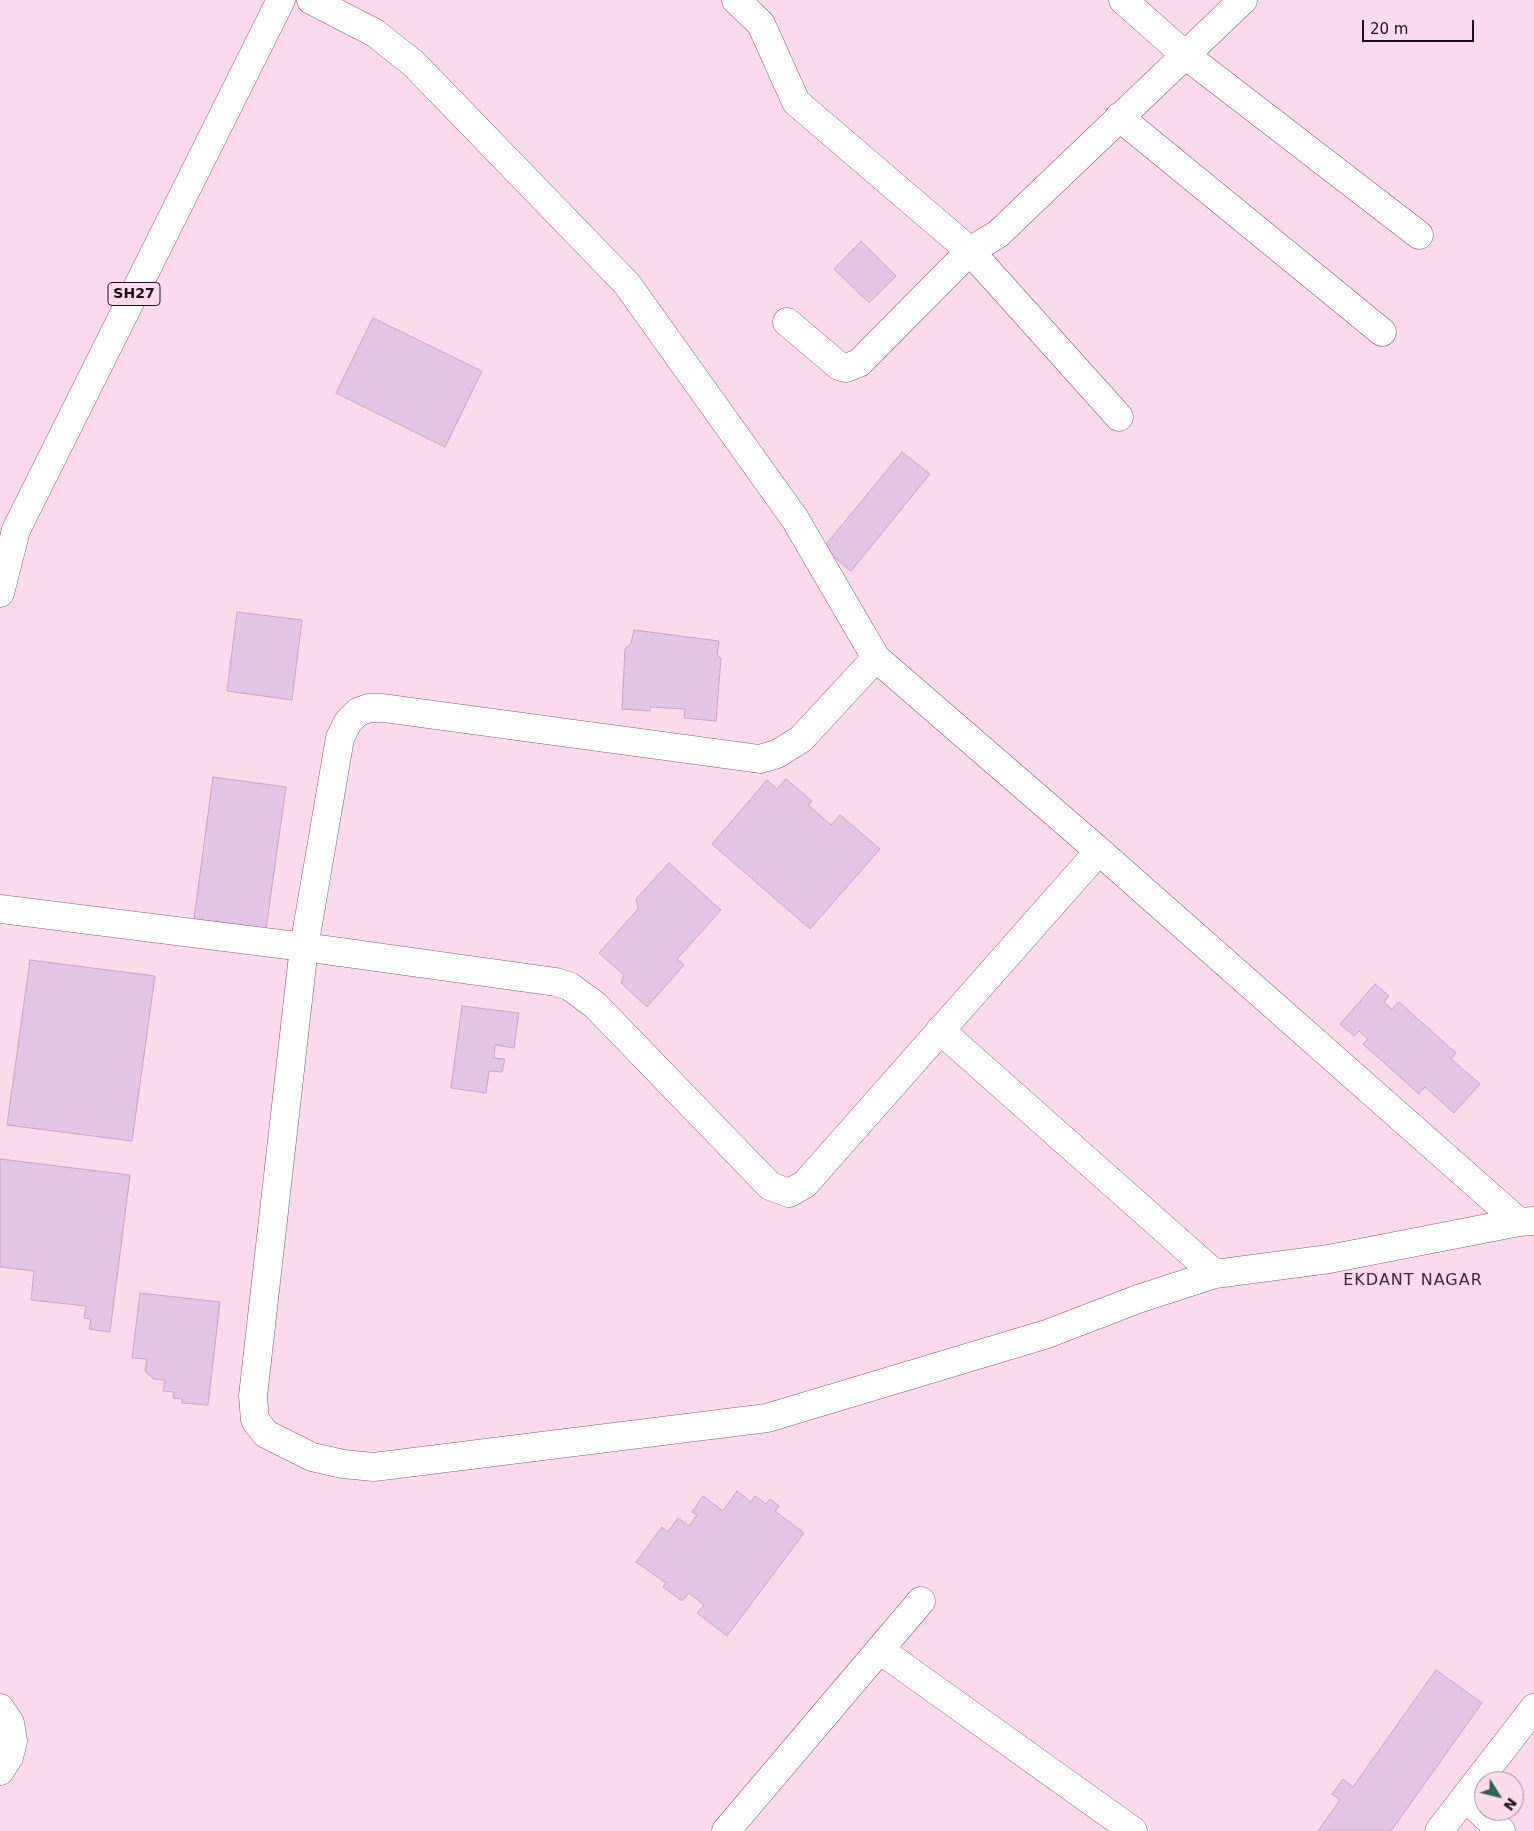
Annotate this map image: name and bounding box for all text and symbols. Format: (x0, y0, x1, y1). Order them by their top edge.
scale bar (1364, 10, 1476, 42)
text: 20 m (1370, 20, 1408, 38)
road number: SH27 (108, 282, 160, 306)
district label: EKDANT NAGAR (1342, 1271, 1484, 1291)
north arrow (1474, 1771, 1524, 1821)
text: N (1500, 1795, 1520, 1814)

